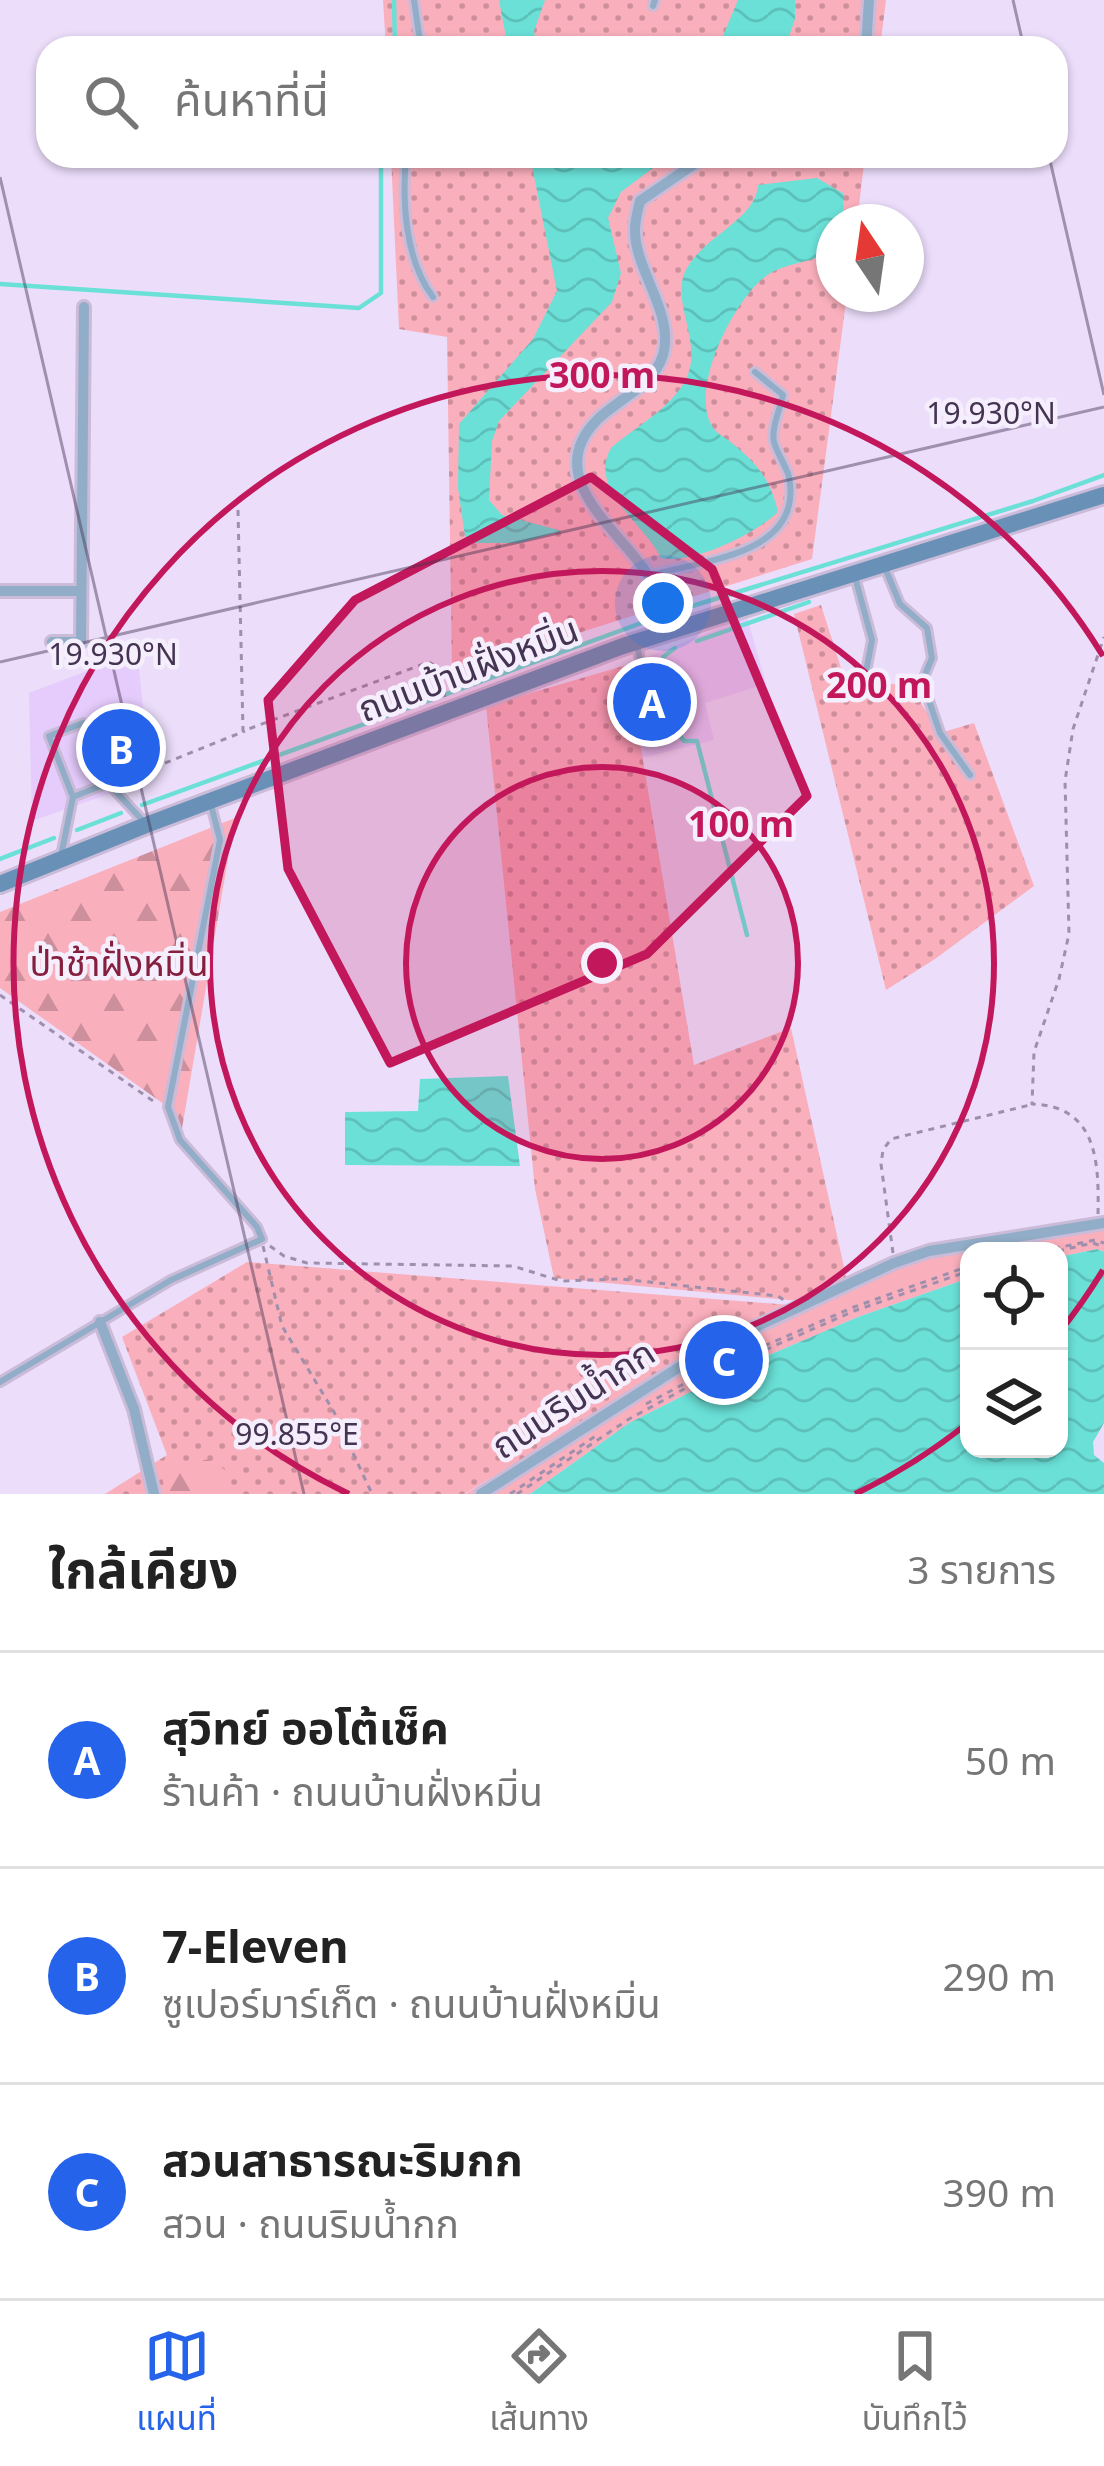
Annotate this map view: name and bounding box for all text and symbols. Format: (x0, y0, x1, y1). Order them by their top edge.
search box (36, 36, 1068, 168)
text: ค้นหาที่นี่ (174, 68, 329, 129)
icon: search (78, 69, 144, 135)
north arrow (816, 204, 924, 312)
text: 300 m (549, 350, 655, 399)
text: 19.930°N (926, 392, 1056, 433)
your location (633, 573, 693, 633)
street label: ถนนบ้านฝั่งหมิ่น (351, 604, 585, 733)
text: 19.930°N (48, 633, 178, 674)
pin: A (613, 657, 691, 747)
text: 200 m (826, 660, 932, 709)
pin: B (82, 703, 160, 793)
text: 100 m (688, 799, 794, 848)
park label: ป่าช้าฝั่งหมิ่น (30, 938, 208, 987)
centre of rings (581, 942, 623, 984)
map controls (960, 1242, 1068, 1458)
button: locate (960, 1242, 1068, 1350)
pin: C (685, 1315, 763, 1405)
street label: ถนนริมน้ำกก (482, 1328, 664, 1470)
button: layers (960, 1350, 1068, 1458)
text: 99.855°E (235, 1413, 359, 1454)
text: ใกล้เคียง (48, 1533, 238, 1603)
text: 3 รายการ (907, 1542, 1056, 1595)
text: สุวิทย์ ออโต้เช็ค (162, 1696, 449, 1757)
text: A (74, 1733, 101, 1786)
text: 50 m (965, 1733, 1056, 1786)
text: ร้านค้า · ถนนบ้านฝั่งหมิ่น (162, 1764, 543, 1817)
text: 7-Eleven (162, 1915, 349, 1976)
text: B (74, 1949, 100, 2002)
text: 290 m (942, 1949, 1056, 2002)
text: ซูเปอร์มาร์เก็ต · ถนนบ้านฝั่งหมิ่น (162, 1976, 661, 2029)
text: สวนสาธารณะริมกก (162, 2128, 523, 2189)
text: C (74, 2165, 100, 2218)
text: 390 m (942, 2165, 1056, 2218)
text: สวน · ถนนริมน้ำกก (162, 2196, 459, 2249)
tab: แผนที่ (136, 2323, 217, 2445)
tab: เส้นทาง (489, 2323, 589, 2445)
tab: บันทึกไว้ (862, 2323, 968, 2445)

